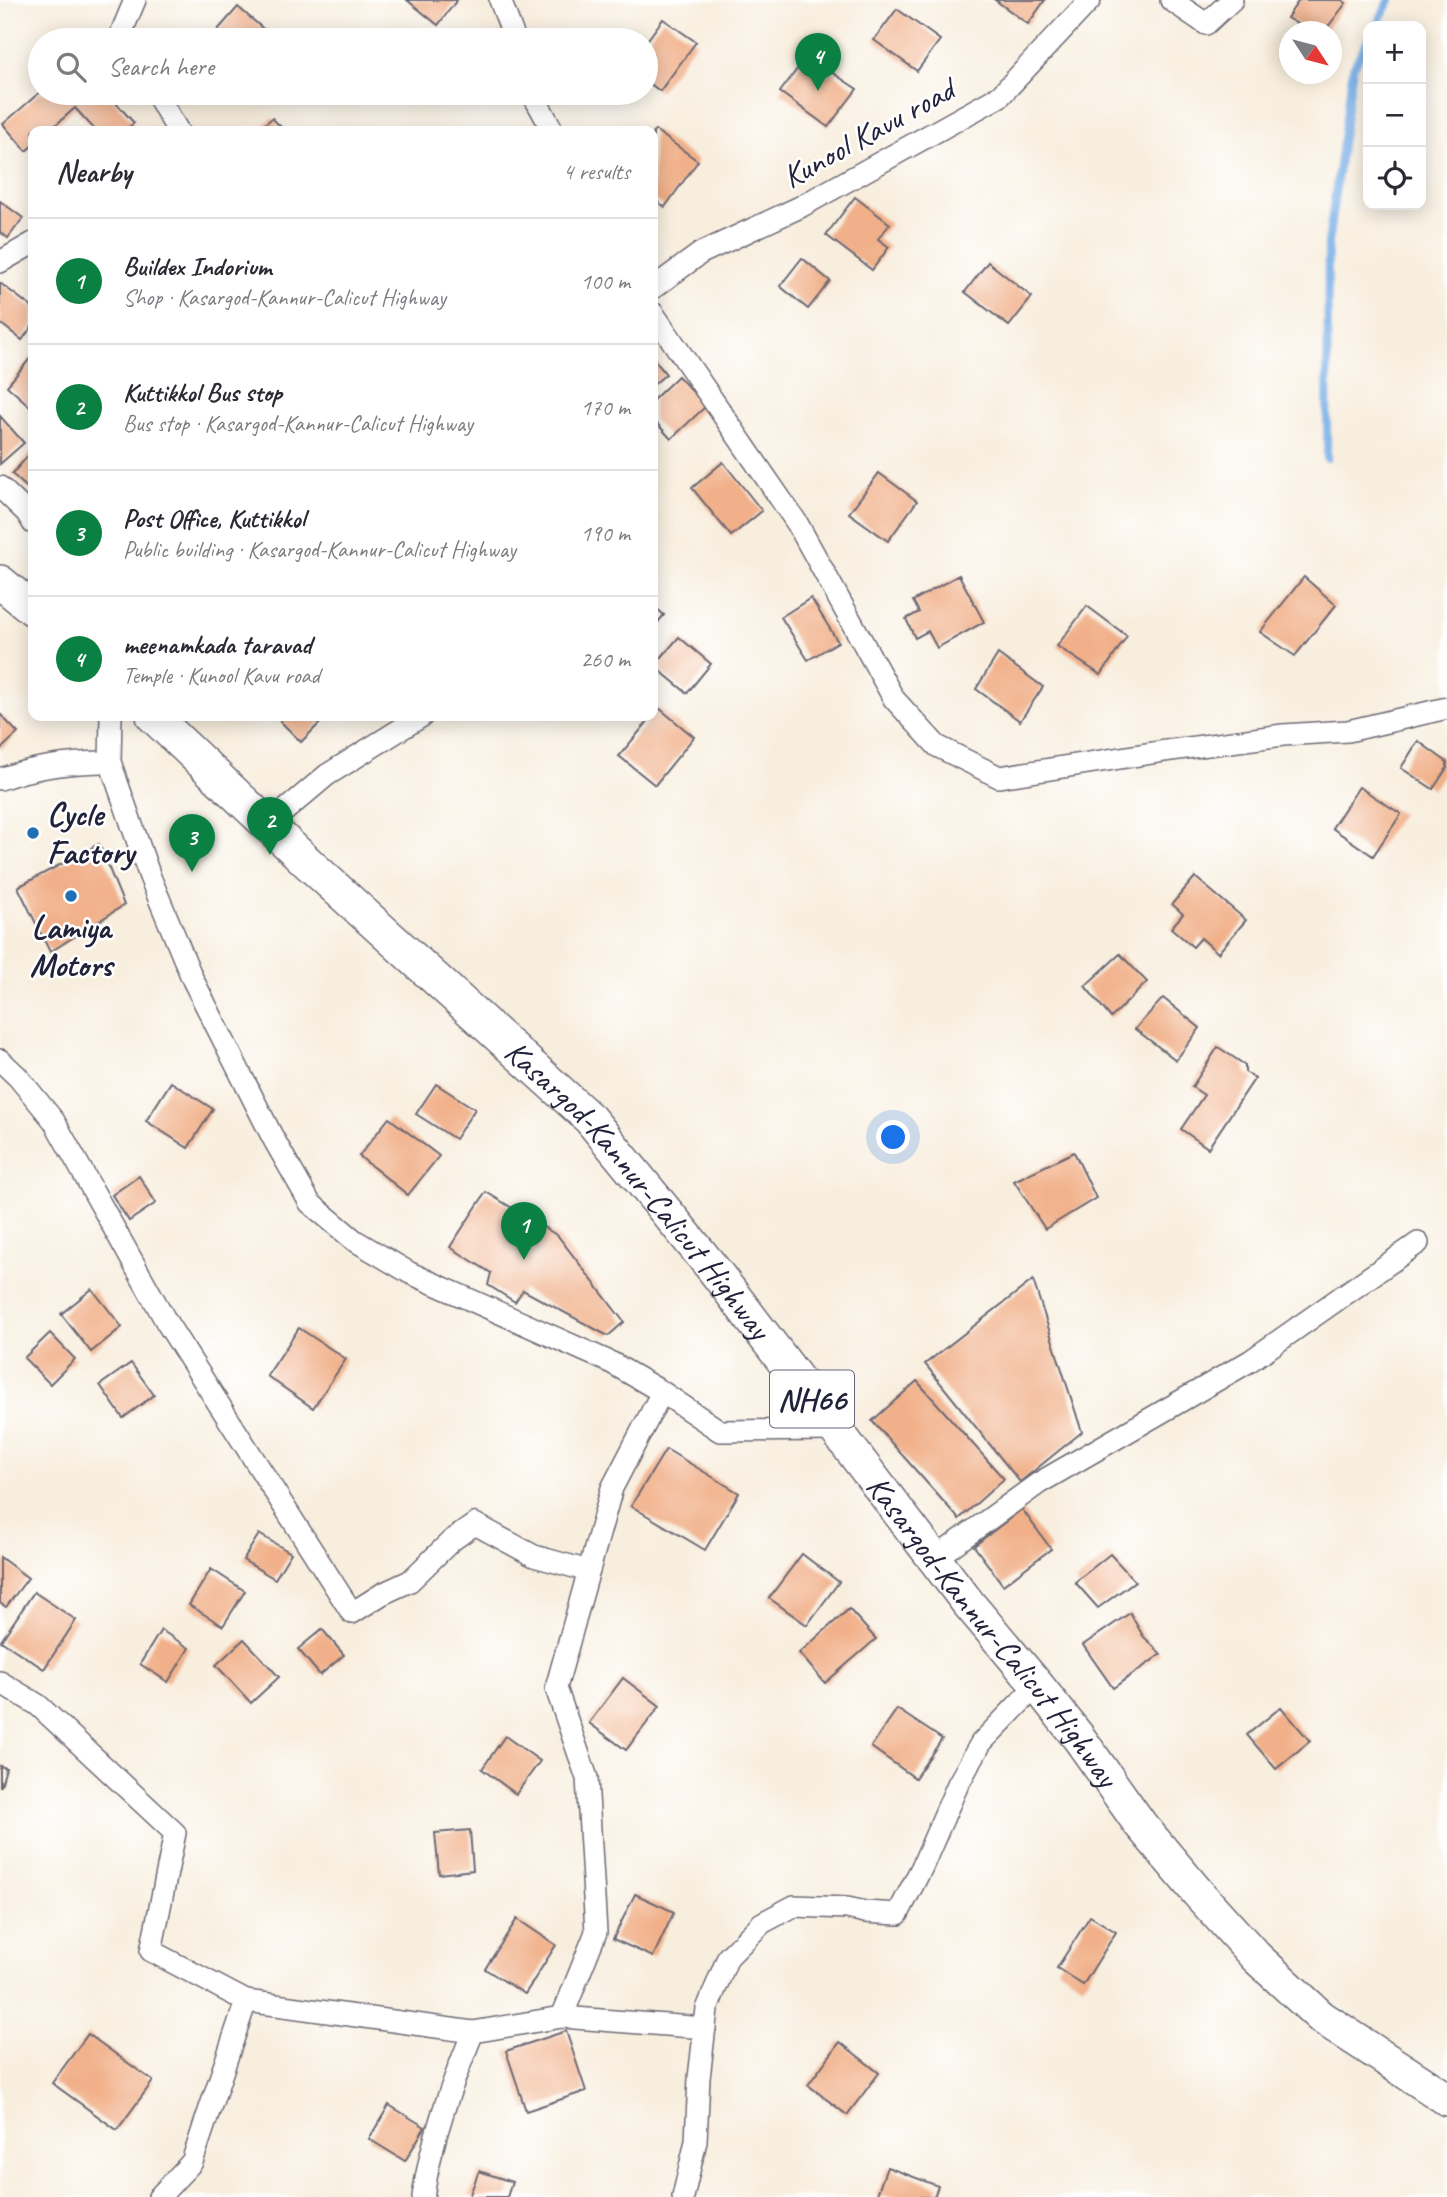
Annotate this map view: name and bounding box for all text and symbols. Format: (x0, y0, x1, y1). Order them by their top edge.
north arrow (1279, 21, 1342, 84)
map controls (1363, 21, 1426, 210)
button: + (1363, 21, 1426, 84)
search box (28, 28, 658, 105)
pin: 4 (795, 33, 841, 91)
icon: search (52, 48, 90, 86)
text: Search here (108, 50, 214, 83)
street label: Kunool Kavu road (775, 66, 966, 197)
button: − (1363, 84, 1426, 147)
button: locate (1363, 147, 1426, 210)
text: Nearby (56, 153, 132, 191)
text: 4 results (563, 157, 630, 186)
text: Buildex Indorium (123, 250, 271, 283)
text: 1 (74, 267, 84, 296)
text: 100 m (581, 267, 630, 296)
text: Shop · Kasargod-Kannur-Calicut Highway (123, 283, 446, 312)
text: Kuttikkol Bus stop (123, 376, 282, 409)
text: 2 (74, 393, 84, 422)
text: 170 m (581, 393, 630, 422)
text: Bus stop · Kasargod-Kannur-Calicut Highway (123, 409, 473, 438)
text: Post Office, Kuttikkol (123, 502, 305, 535)
text: 3 (74, 519, 84, 548)
text: 190 m (581, 519, 630, 548)
text: Public building · Kasargod-Kannur-Calicut Highway (123, 535, 516, 564)
text: meenamkada taravad (123, 628, 312, 661)
text: 4 (74, 645, 84, 674)
text: 260 m (581, 645, 630, 674)
text: Temple · Kunool Kavu road (123, 661, 320, 690)
place label: Cycle Factory (47, 793, 137, 873)
pin: 2 (247, 797, 293, 855)
pin: 3 (169, 814, 215, 872)
marker: Cycle Factory (25, 825, 41, 841)
marker: Lamiya Motors (63, 888, 79, 904)
place label: Lamiya Motors (30, 906, 116, 986)
street label: Kasargod-Kannur-Calicut Highway (496, 1031, 782, 1350)
your location (876, 1120, 910, 1154)
pin: 1 (501, 1202, 547, 1260)
road number: NH66 (770, 1370, 854, 1428)
street label: Kasargod-Kannur-Calicut Highway (857, 1467, 1130, 1797)

